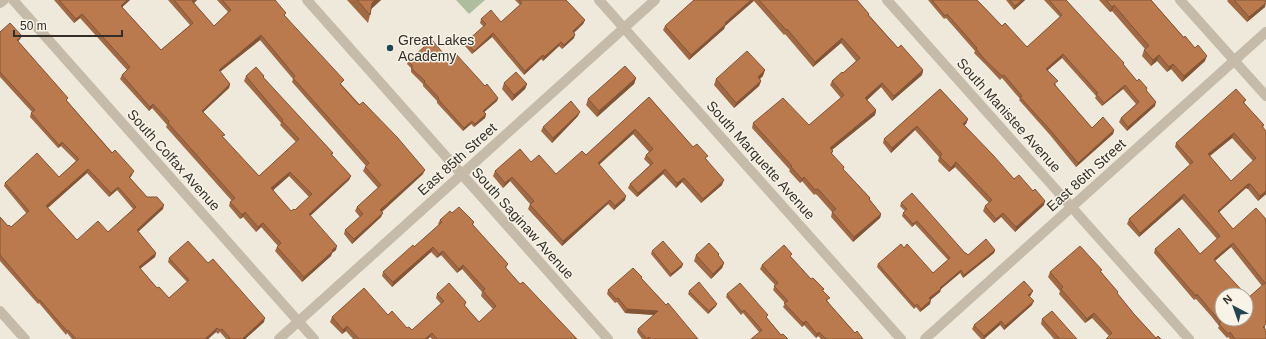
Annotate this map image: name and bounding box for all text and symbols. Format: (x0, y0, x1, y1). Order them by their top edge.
scale bar (14, 12, 122, 38)
text: 50 m (20, 19, 47, 33)
place label: Great Lakes Academy (398, 32, 474, 64)
marker: Great Lakes Academy (385, 43, 395, 53)
street label: South Manistee Avenue (954, 55, 1064, 175)
street label: South Marquette Avenue (704, 97, 819, 223)
street label: South Colfax Avenue (124, 106, 224, 214)
street label: East 85th Street (414, 119, 500, 199)
street label: East 86th Street (1043, 135, 1129, 215)
street label: South Saginaw Avenue (469, 164, 577, 282)
north arrow (1214, 287, 1254, 327)
text: N (1221, 292, 1234, 307)

